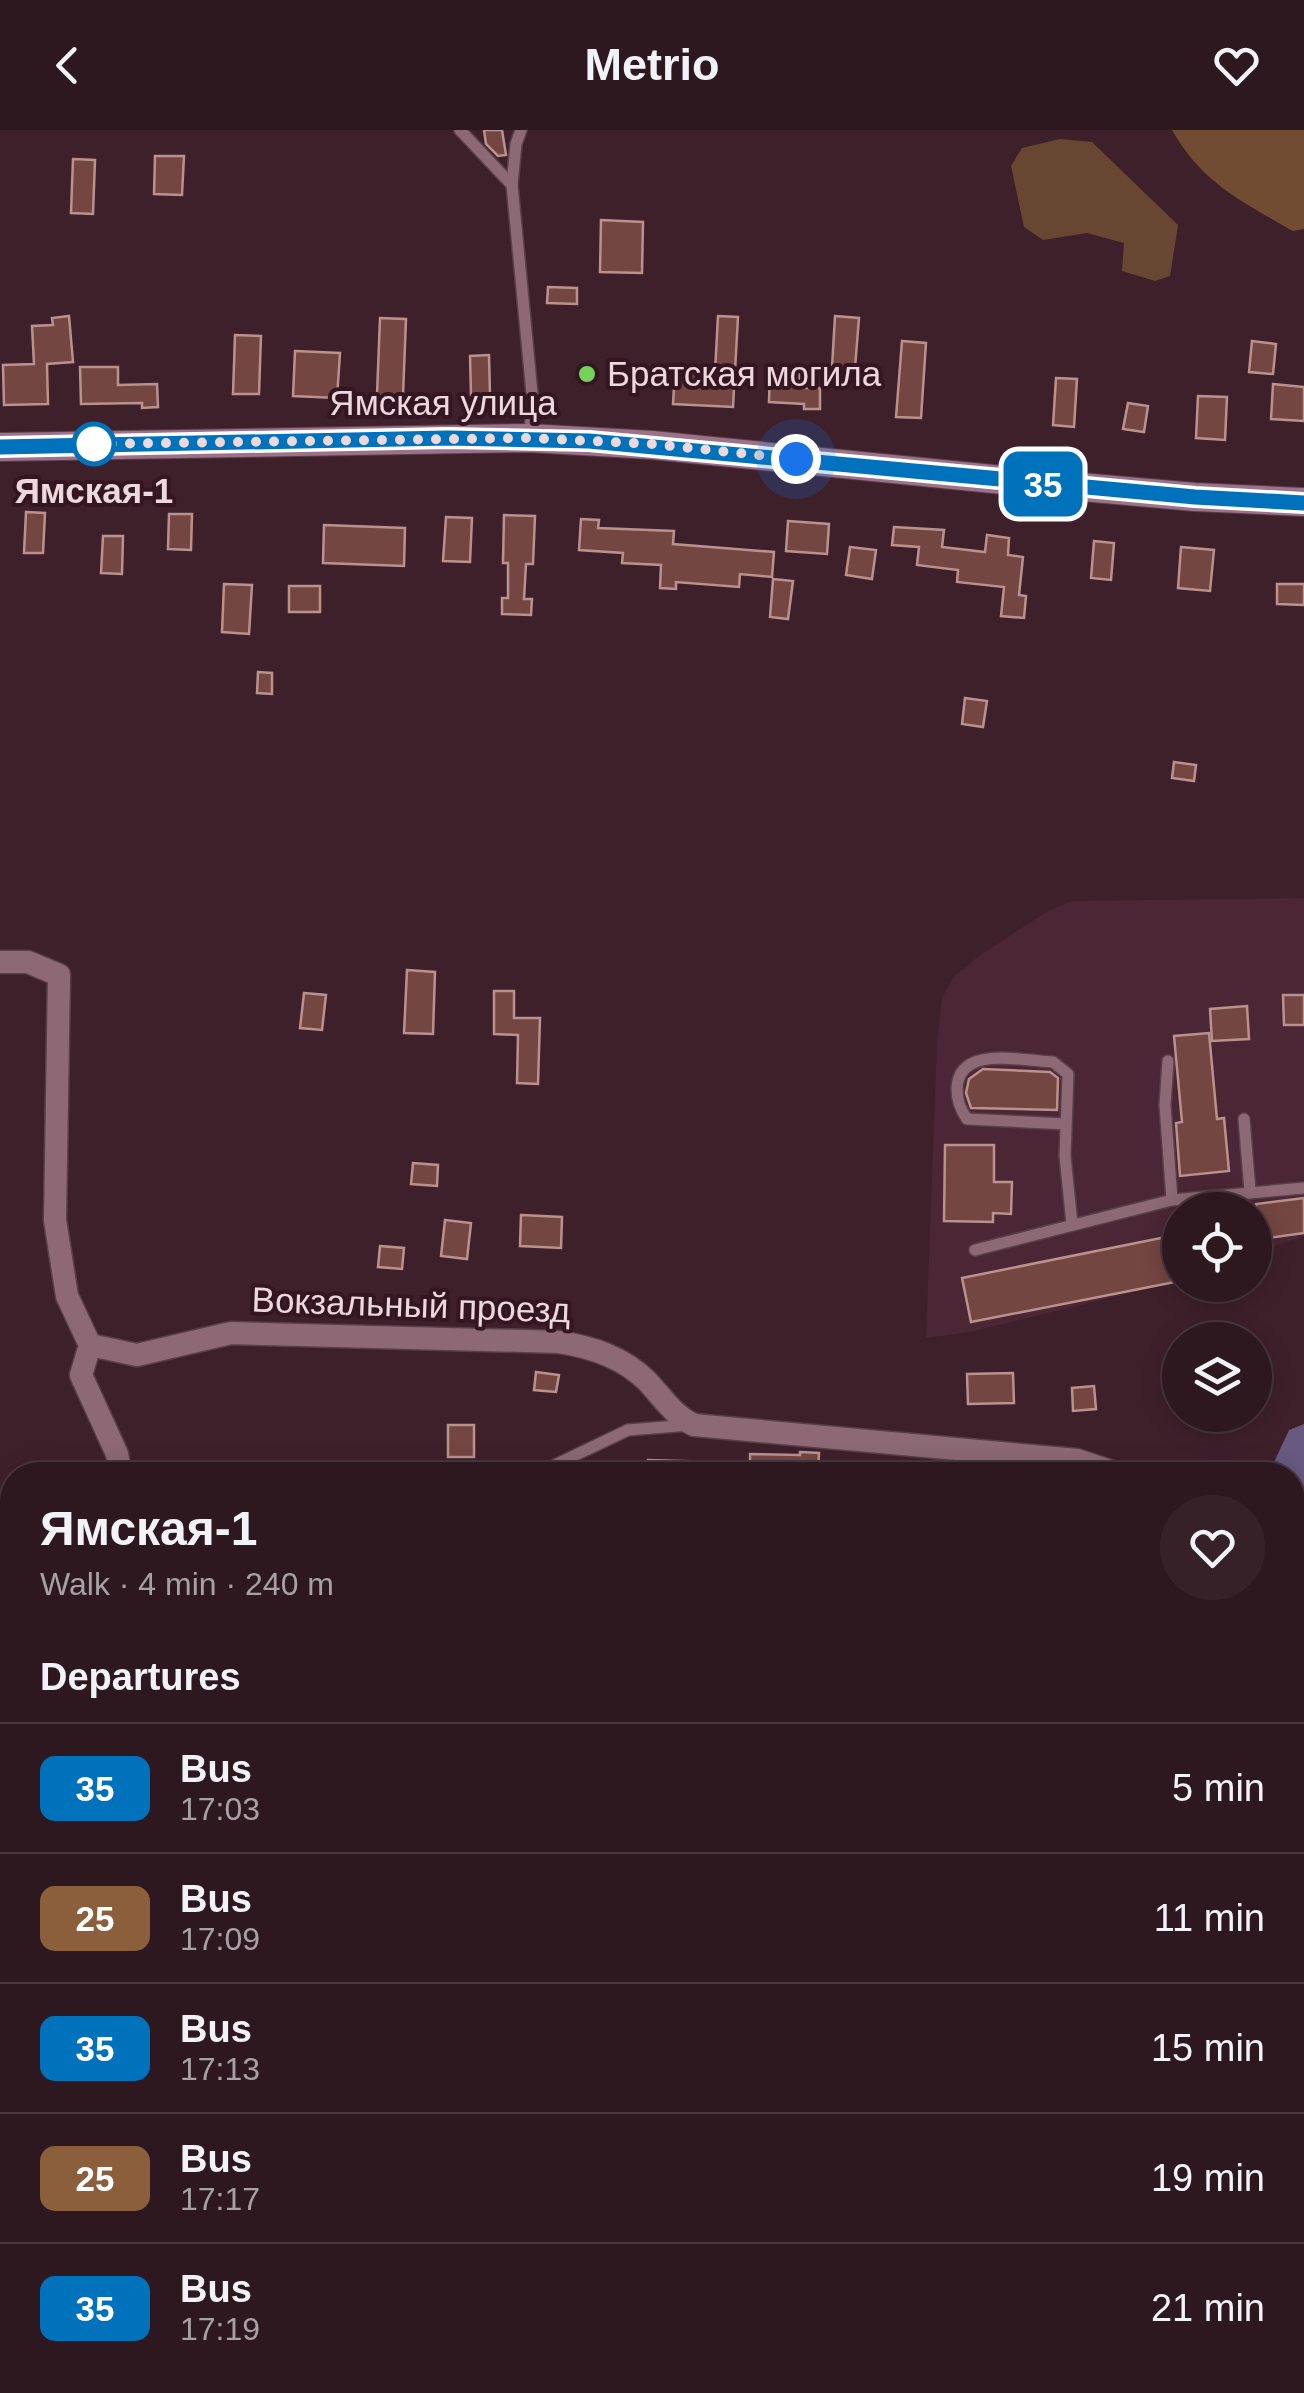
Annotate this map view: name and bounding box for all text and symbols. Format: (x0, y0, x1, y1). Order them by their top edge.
icon: back (40, 38, 95, 93)
icon: heart (1209, 38, 1264, 93)
text: Metrio (585, 39, 720, 90)
place label: Братская могила (607, 354, 882, 393)
marker: Братская могила (576, 363, 598, 385)
street label: Ямская улица (329, 383, 557, 422)
marker: Ямская-1 (73, 423, 115, 465)
your location (771, 434, 821, 484)
line badge: 35 (998, 452, 1088, 516)
text: 35 (1024, 465, 1062, 504)
place label: Ямская-1 (15, 471, 173, 510)
map controls (1162, 1192, 1272, 1432)
button: locate (1162, 1192, 1272, 1302)
street label: Вокзальный проезд (251, 1279, 571, 1330)
button: layers (1162, 1322, 1272, 1432)
button: heart (1160, 1495, 1265, 1600)
text: Ямская-1 (40, 1502, 257, 1555)
text: Walk · 4 min · 240 m (40, 1566, 334, 1602)
text: Departures (40, 1656, 241, 1698)
text: Bus (180, 1748, 252, 1790)
text: 5 min (1172, 1767, 1265, 1809)
text: 35 (76, 1769, 114, 1808)
text: 17:03 (180, 1791, 260, 1827)
text: Bus (180, 1878, 252, 1920)
text: 11 min (1154, 1897, 1265, 1939)
text: 25 (76, 1899, 114, 1938)
text: 17:09 (180, 1921, 260, 1957)
text: Bus (180, 2008, 252, 2050)
text: 15 min (1151, 2027, 1265, 2069)
text: 35 (76, 2029, 114, 2068)
text: 17:13 (180, 2051, 260, 2087)
text: Bus (180, 2138, 252, 2180)
text: 19 min (1151, 2157, 1265, 2199)
text: 25 (76, 2159, 114, 2198)
text: 17:17 (180, 2181, 260, 2217)
text: Bus (180, 2268, 252, 2310)
text: 21 min (1151, 2287, 1265, 2329)
text: 35 (76, 2289, 114, 2328)
text: 17:19 (180, 2311, 260, 2347)

